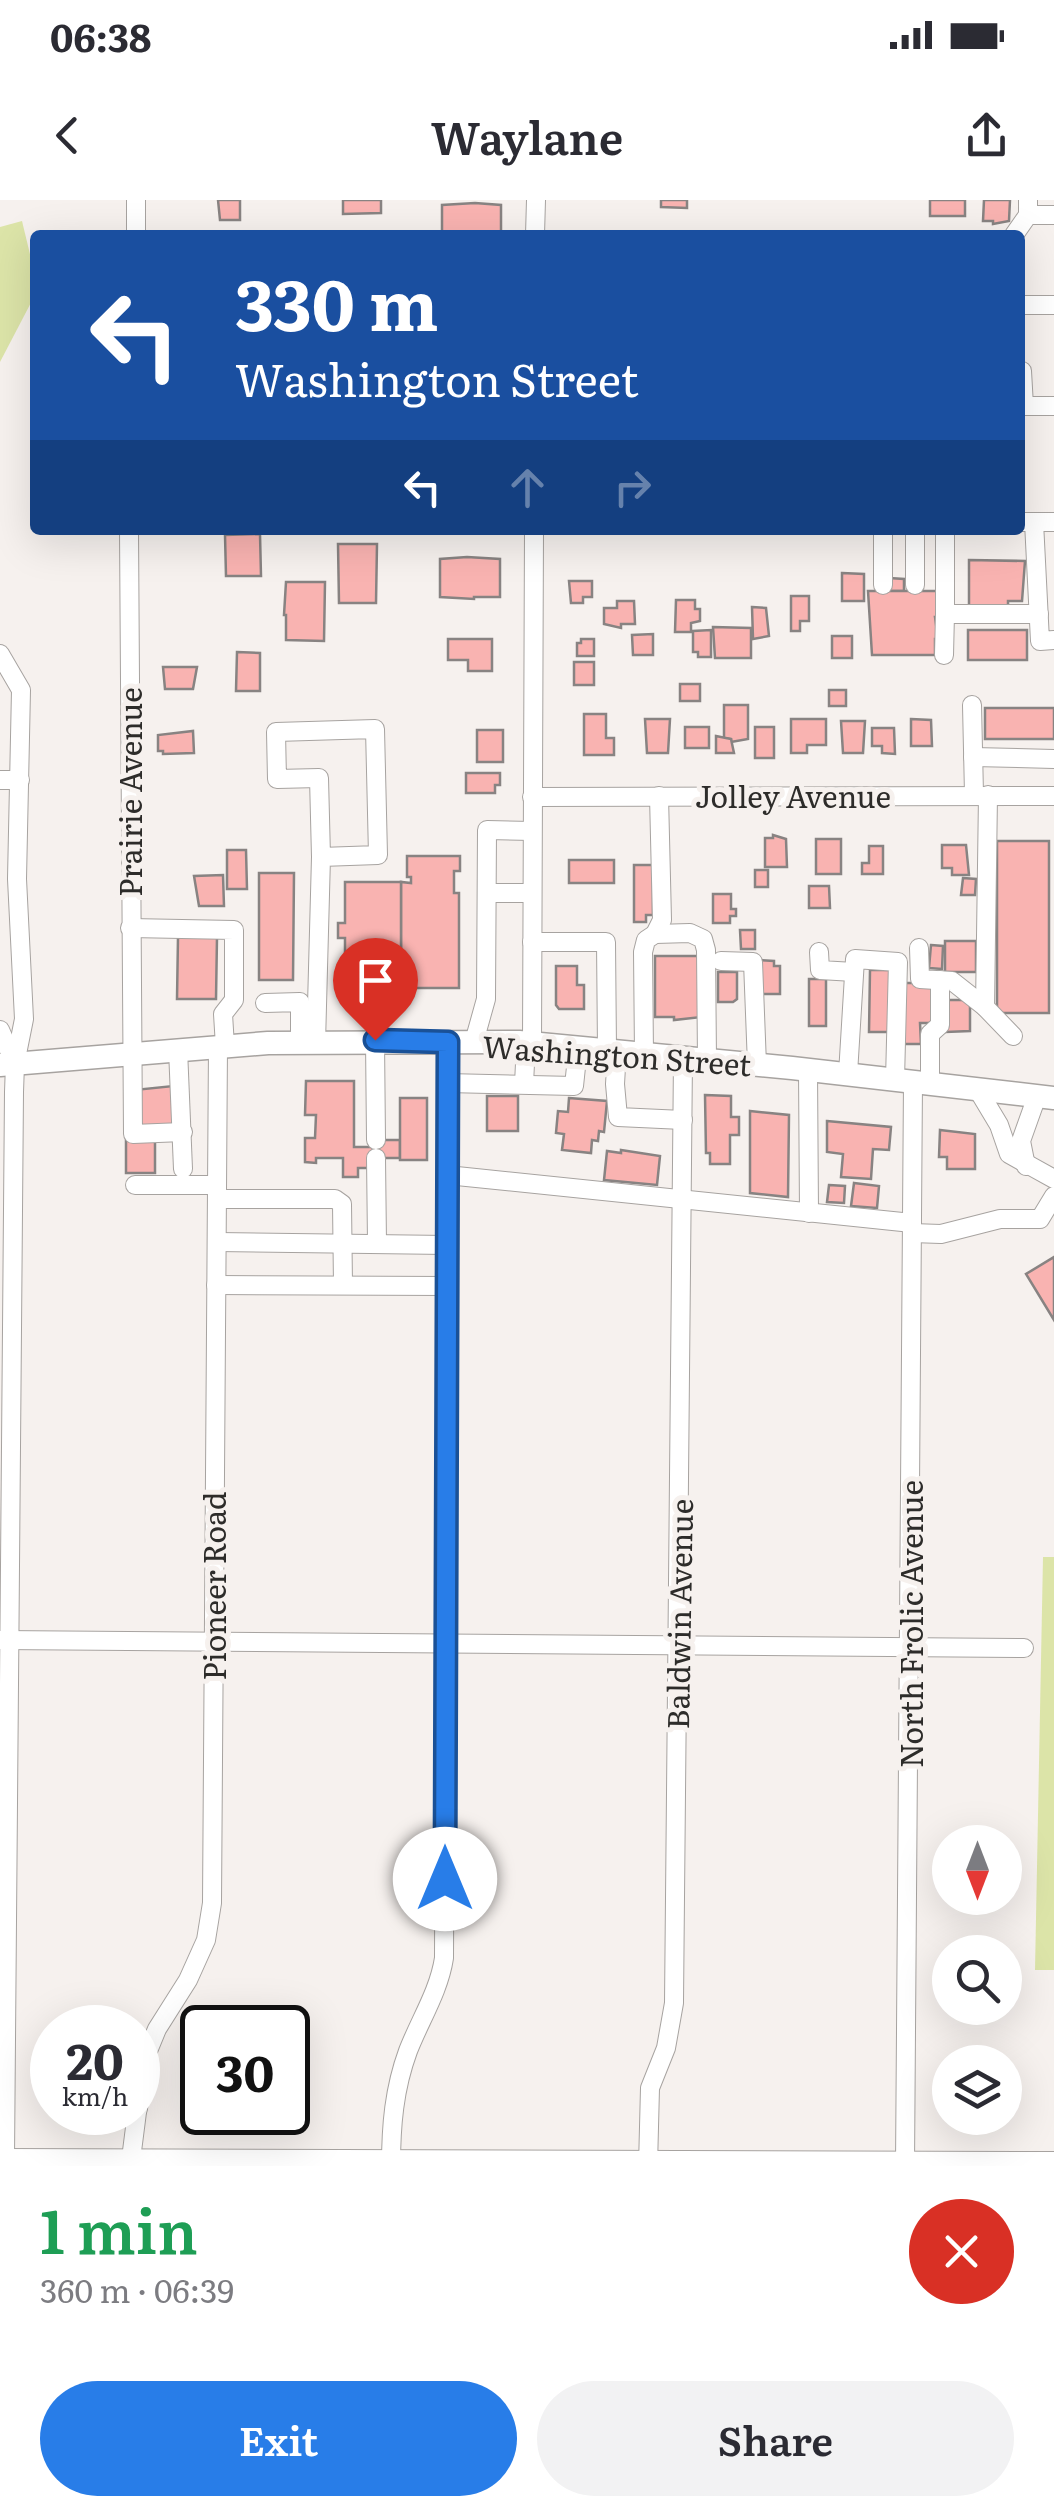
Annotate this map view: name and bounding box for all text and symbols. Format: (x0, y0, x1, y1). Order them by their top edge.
text: 06:38 (50, 7, 151, 64)
text: Waylane (431, 102, 623, 169)
icon: back (40, 108, 95, 163)
icon: share (959, 108, 1014, 163)
text: 330 m (235, 249, 439, 353)
icon: left (70, 270, 200, 400)
text: Washington Street (235, 344, 639, 411)
icon: left (395, 460, 450, 515)
icon: ahead (500, 460, 555, 515)
icon: right (605, 460, 660, 515)
street label: Prairie Avenue (107, 687, 151, 897)
street label: Jolley Avenue (695, 773, 891, 817)
pin (333, 938, 418, 1041)
icon: arrive (348, 953, 403, 1008)
street label: Washington Street (481, 1023, 753, 1085)
street label: North Frolic Avenue (888, 1480, 932, 1768)
street label: Pioneer Road (191, 1492, 235, 1680)
street label: Baldwin Avenue (654, 1498, 702, 1730)
north arrow (932, 1825, 1022, 1915)
map controls (932, 1825, 1022, 2135)
position arrow (393, 1827, 497, 1931)
button: search (932, 1935, 1022, 2025)
speed limit sign: 30 (180, 2005, 310, 2135)
text: 20 (66, 2021, 124, 2095)
button: layers (932, 2045, 1022, 2135)
text: km/h (62, 2077, 128, 2114)
text: 1 min (40, 2183, 198, 2272)
button: close (909, 2199, 1014, 2304)
text: 360 m · 06:39 (40, 2265, 234, 2313)
button: Exit (40, 2381, 517, 2496)
button: Share (537, 2381, 1014, 2496)

